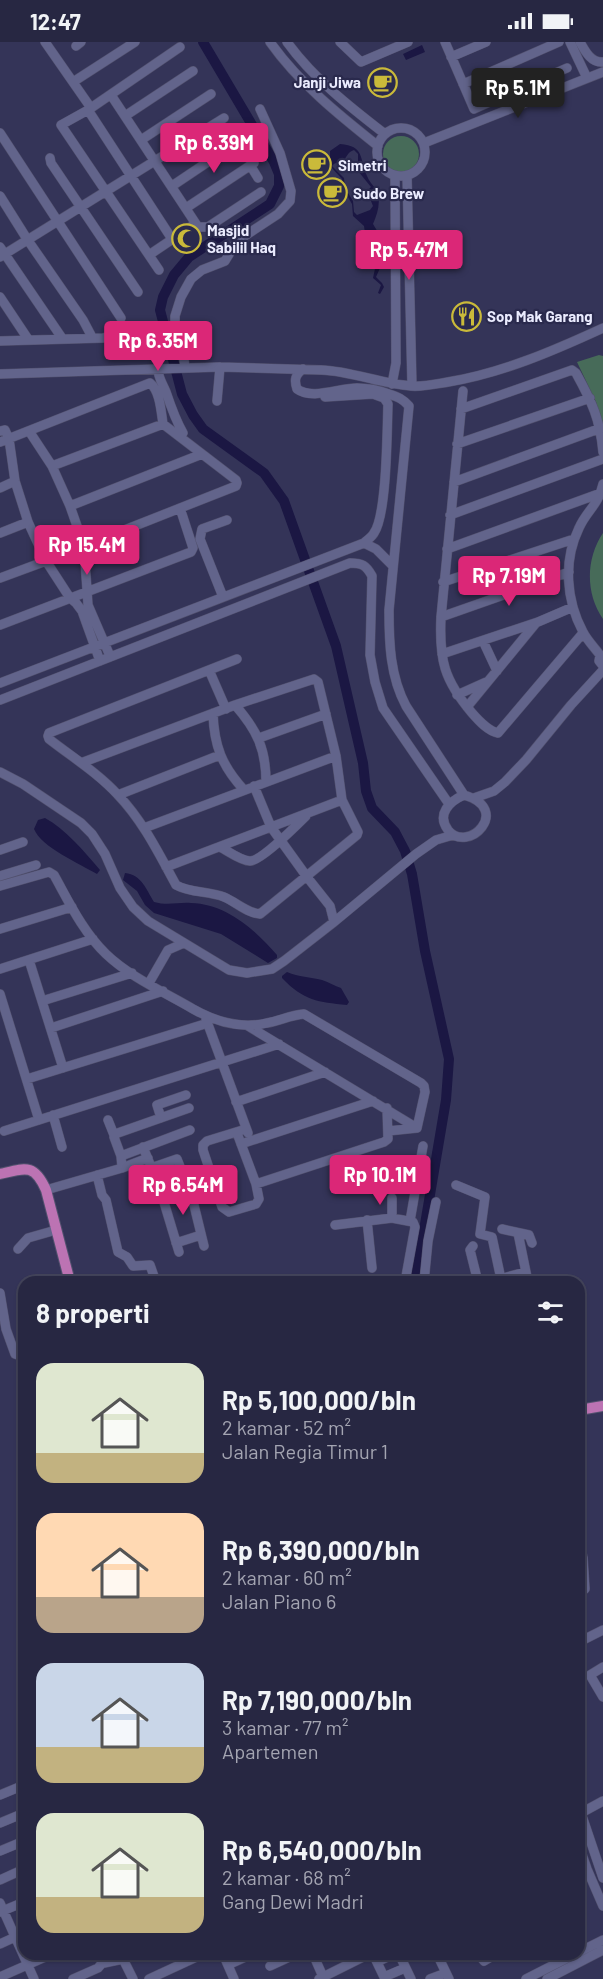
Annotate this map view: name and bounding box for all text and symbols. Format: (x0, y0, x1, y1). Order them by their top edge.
text: 12:47 (30, 8, 81, 34)
cafe icon: Janji Jiwa (366, 66, 398, 98)
pin: Rp 5.1M (463, 68, 573, 119)
place label: Janji Jiwa (294, 73, 361, 91)
text: Rp 5.1M (485, 75, 551, 99)
pin: Rp 6.39M (152, 123, 276, 174)
text: Rp 6.39M (174, 130, 254, 154)
cafe icon: Simetri (301, 149, 333, 181)
place label: Simetri (338, 156, 387, 174)
cafe icon: Sudo Brew (316, 177, 348, 209)
place label: Sudo Brew (353, 184, 425, 202)
place label: Masjid Sabilil Haq (207, 221, 276, 256)
mosque icon: Masjid Sabilil Haq (170, 223, 202, 255)
pin: Rp 5.47M (347, 230, 471, 281)
text: Rp 5.47M (370, 237, 448, 261)
restaurant icon: Sop Mak Garang (450, 300, 482, 332)
place label: Sop Mak Garang (487, 307, 593, 325)
pin: Rp 6.35M (96, 321, 220, 372)
text: Rp 6.35M (118, 328, 198, 352)
pin: Rp 15.4M (25, 525, 149, 576)
text: Rp 15.4M (48, 532, 126, 556)
pin: Rp 7.19M (447, 556, 571, 607)
text: Rp 7.19M (472, 563, 546, 587)
pin: Rp 10.1M (318, 1155, 442, 1206)
text: Rp 10.1M (344, 1162, 416, 1186)
pin: Rp 6.54M (121, 1165, 245, 1216)
text: Rp 6.54M (143, 1172, 223, 1196)
icon: filters (534, 1296, 567, 1329)
text: 8 properti (36, 1297, 150, 1328)
text: Rp 5,100,000/bln (222, 1384, 416, 1415)
icon: home (84, 1387, 156, 1459)
text: 2 kamar · 52 m² (222, 1415, 351, 1439)
text: Jalan Regia Timur 1 (222, 1439, 388, 1463)
text: Rp 6,390,000/bln (222, 1534, 420, 1565)
icon: home (84, 1537, 156, 1609)
text: 2 kamar · 60 m² (222, 1565, 352, 1589)
text: Jalan Piano 6 (222, 1589, 336, 1613)
text: Rp 7,190,000/bln (222, 1684, 412, 1715)
icon: home (84, 1687, 156, 1759)
text: 3 kamar · 77 m² (222, 1715, 349, 1739)
text: Apartemen (222, 1739, 318, 1763)
text: Rp 6,540,000/bln (222, 1834, 422, 1865)
icon: home (84, 1837, 156, 1909)
text: 2 kamar · 68 m² (222, 1865, 351, 1889)
text: Gang Dewi Madri (222, 1889, 364, 1913)

